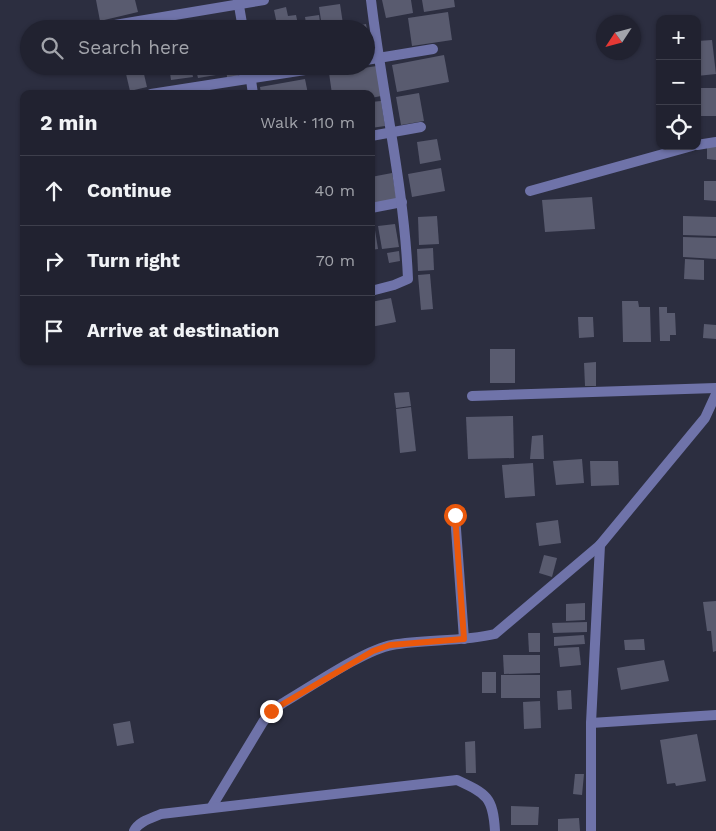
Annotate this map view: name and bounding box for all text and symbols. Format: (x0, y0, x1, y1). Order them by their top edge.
north arrow (596, 15, 641, 60)
map controls (656, 15, 701, 150)
button: + (656, 15, 701, 60)
search box (20, 20, 375, 75)
icon: search (38, 34, 66, 62)
text: Search here (78, 36, 189, 59)
button: − (656, 60, 701, 105)
button: locate (656, 105, 701, 150)
text: 2 min (40, 110, 97, 135)
text: Walk · 110 m (260, 113, 355, 132)
icon: ahead (40, 177, 68, 205)
text: Continue (87, 179, 171, 202)
text: 40 m (315, 181, 355, 200)
icon: right (40, 247, 68, 275)
text: Turn right (87, 249, 180, 272)
text: 70 m (316, 251, 355, 270)
icon: arrive (40, 317, 68, 345)
text: Arrive at destination (87, 319, 279, 342)
route start (444, 504, 467, 527)
route end (260, 700, 283, 723)

